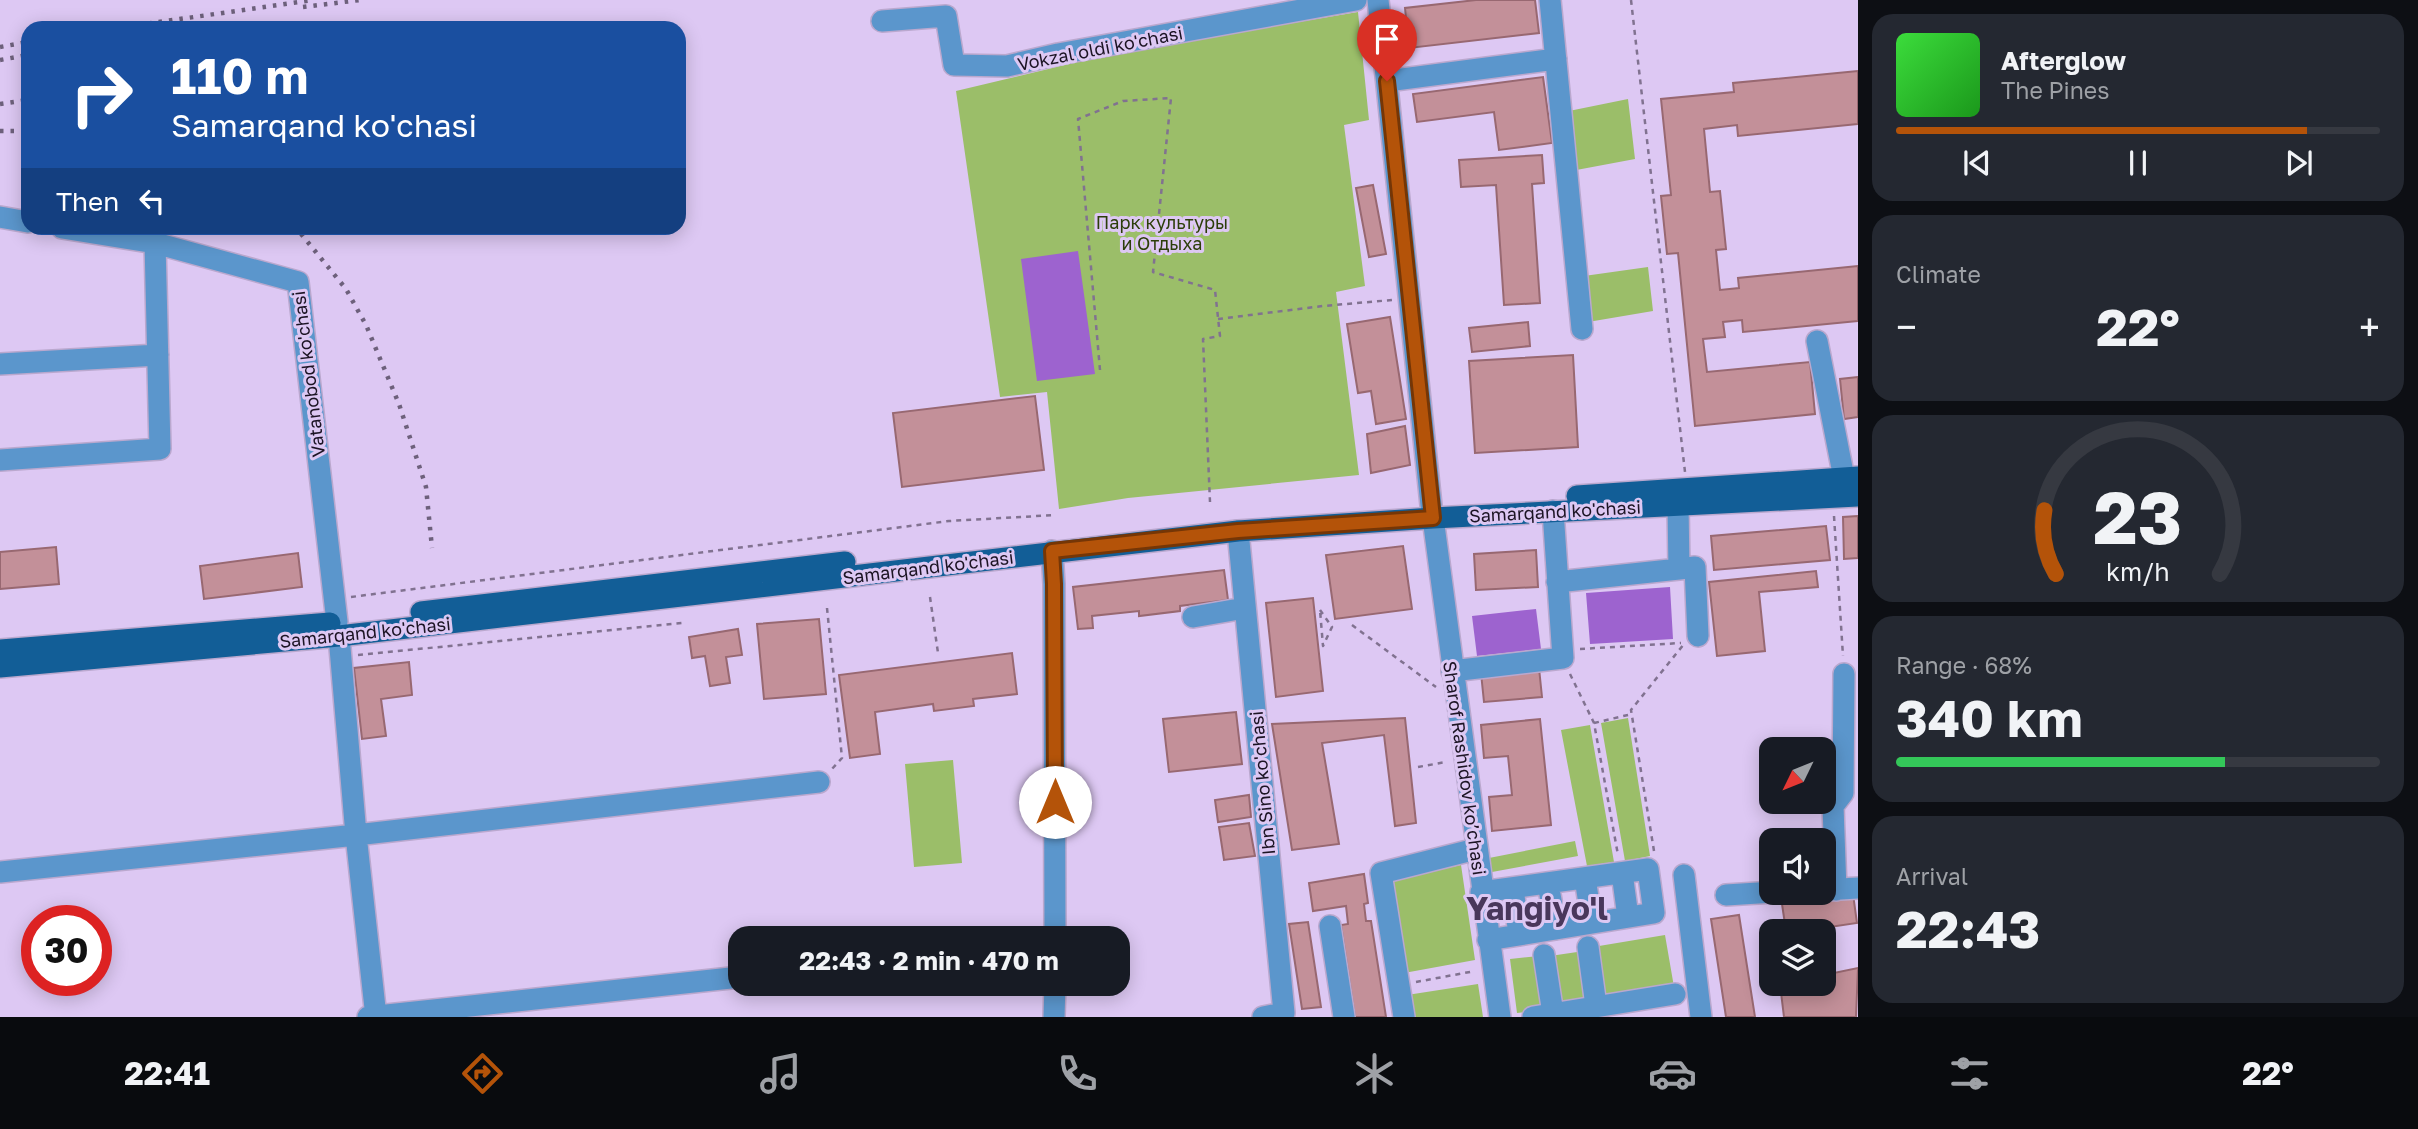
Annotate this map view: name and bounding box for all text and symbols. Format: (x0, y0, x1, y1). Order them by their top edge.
pin (1357, 9, 1417, 81)
icon: arrive (1368, 20, 1406, 58)
street label: Vokzal oldi ko'chasi (1015, 21, 1185, 75)
text: Afterglow (2001, 45, 2126, 76)
text: 110 m (171, 46, 308, 105)
icon: right (56, 49, 147, 140)
text: The Pines (2001, 76, 2109, 104)
text: Samarqand ko'chasi (171, 106, 477, 144)
icon: previous (1958, 144, 1996, 182)
icon: pause (2119, 144, 2157, 182)
icon: next (2280, 144, 2318, 182)
icon: left (133, 182, 171, 220)
text: Then (56, 186, 119, 217)
park label: Парк культуры и Отдыха (1096, 211, 1228, 254)
text: Climate (1896, 260, 1981, 288)
street label: Vatanobod ko'chasi (287, 290, 329, 458)
text: 22° (2096, 295, 2180, 357)
text: − (1896, 304, 1917, 349)
text: + (2359, 304, 2380, 349)
text: 23 (2094, 474, 2182, 561)
street label: Samarqand ko'chasi (1468, 496, 1642, 526)
street label: Samarqand ko'chasi (841, 546, 1015, 588)
text: km/h (2106, 556, 2170, 587)
street label: Samarqand ko'chasi (278, 612, 452, 652)
text: Range · 68% (1896, 651, 2032, 679)
street label: Sharof Rashidov ko’chasi (1439, 659, 1491, 877)
text: 340 km (1896, 686, 2083, 748)
street label: Ibn Sino ko'chasi (1245, 710, 1279, 856)
north arrow (1759, 737, 1836, 814)
map controls (1759, 737, 1836, 996)
position arrow (1018, 765, 1092, 839)
button: sound (1759, 828, 1836, 905)
text: Arrival (1896, 862, 1968, 890)
district label: Yangiyo'l (1466, 889, 1608, 927)
text: 22:43 (1896, 897, 2040, 959)
speed limit sign: 30 (21, 905, 112, 996)
button: layers (1759, 919, 1836, 996)
text: 22:43 · 2 min · 470 m (799, 945, 1059, 976)
icon: directions (458, 1049, 507, 1098)
icon: music (756, 1049, 805, 1098)
icon: phone (1053, 1049, 1102, 1098)
icon: climate (1350, 1049, 1399, 1098)
icon: car (1648, 1049, 1697, 1098)
icon: filters (1945, 1049, 1994, 1098)
text: 22:41 (124, 1054, 210, 1092)
text: 22° (2242, 1054, 2294, 1092)

